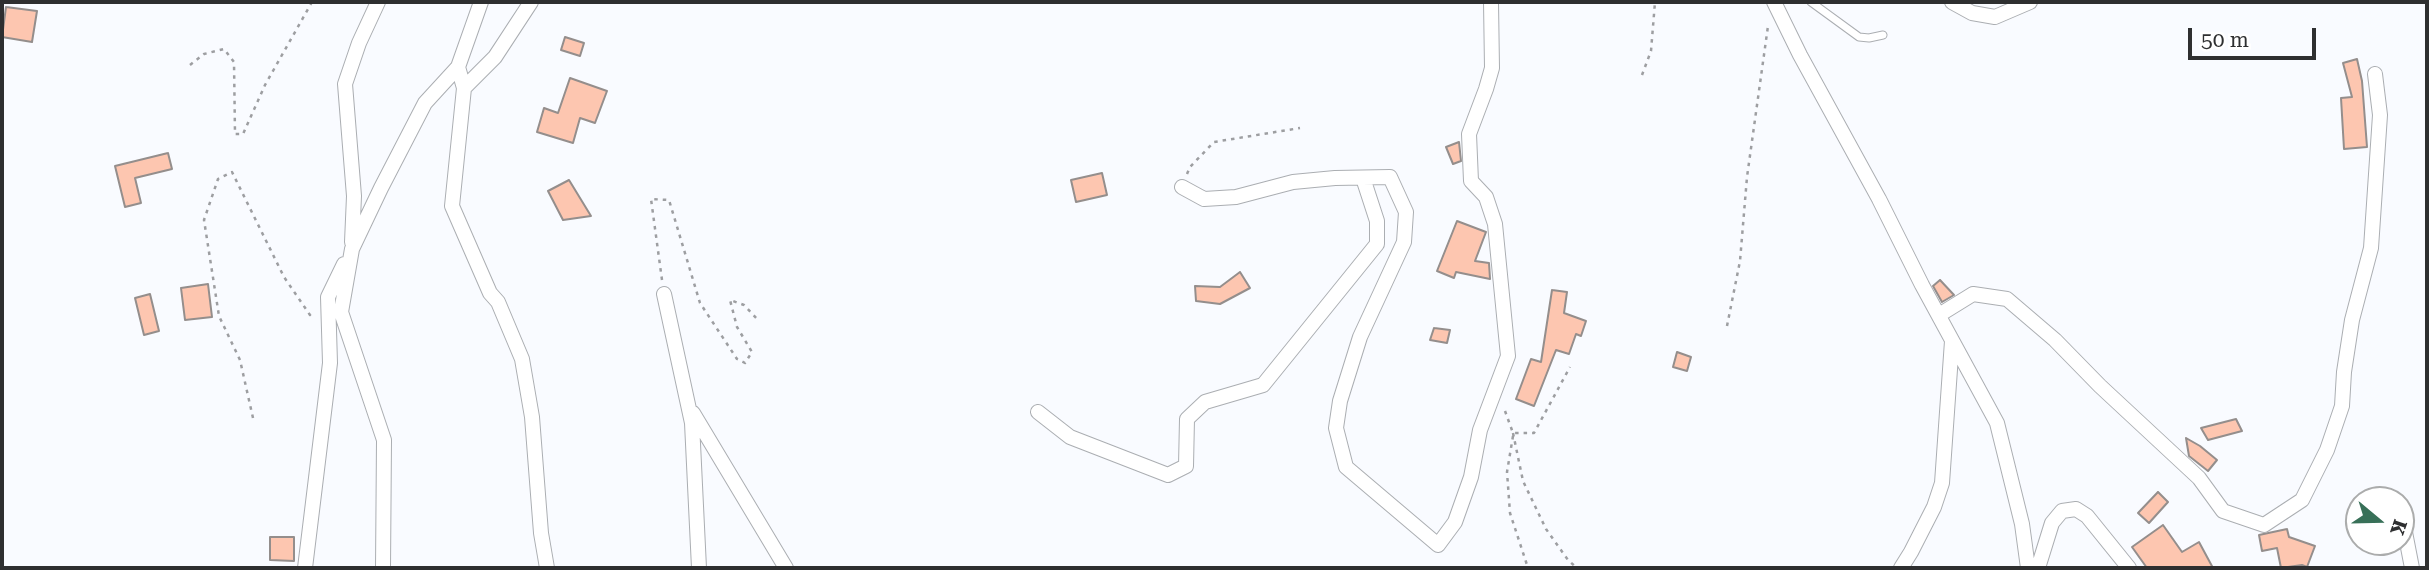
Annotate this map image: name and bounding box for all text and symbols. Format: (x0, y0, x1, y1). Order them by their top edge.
scale bar (2191, 14, 2319, 58)
text: 50 m (2201, 28, 2249, 52)
north arrow (2345, 486, 2415, 556)
text: K (2385, 517, 2412, 538)

